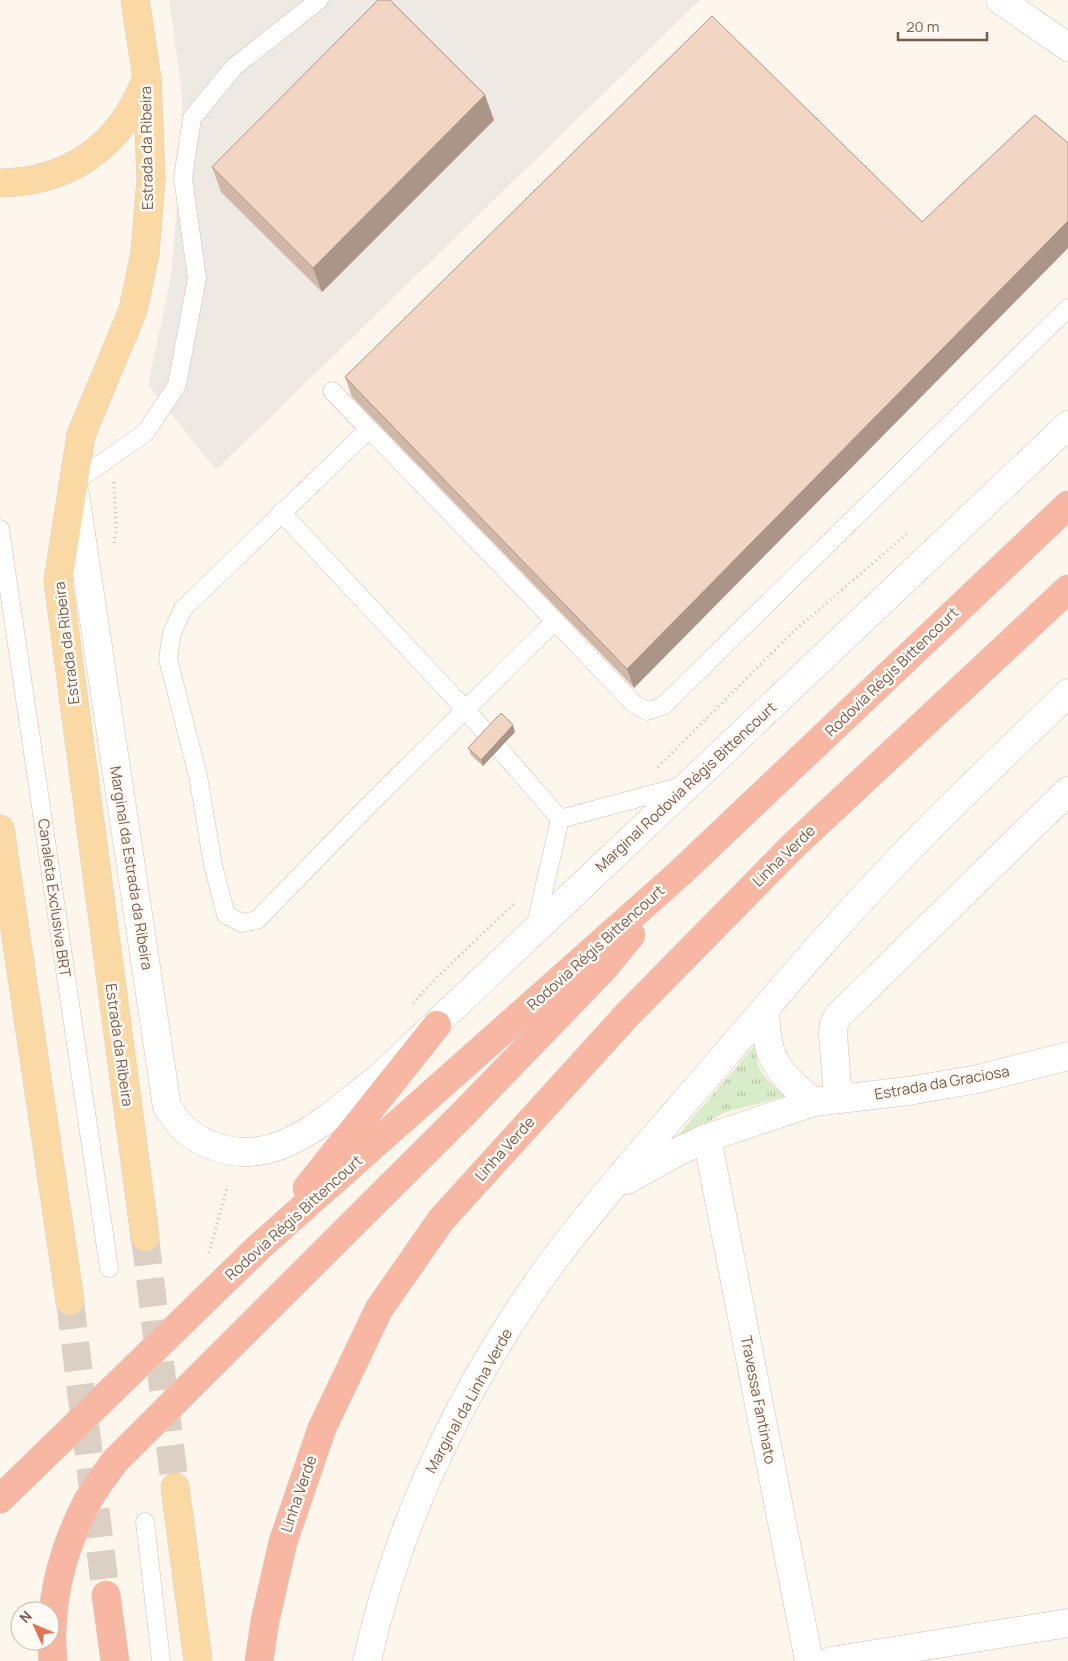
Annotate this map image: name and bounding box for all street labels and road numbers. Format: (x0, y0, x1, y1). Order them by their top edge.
street label: Estrada da Ribeira (135, 86, 158, 210)
street label: Estrada da Ribeira (49, 580, 84, 706)
street label: Rodovia Régis Bittencourt (820, 602, 963, 741)
street label: Marginal Rodovia Régis Bittencourt (591, 697, 781, 876)
street label: Marginal da Estrada da Ribeira (105, 764, 158, 971)
street label: Canaleta Exclusiva BRT (33, 817, 76, 979)
street label: Linha Verde (748, 820, 820, 891)
street label: Rodovia Régis Bittencourt (522, 880, 669, 1015)
street label: Estrada da Ribeira (100, 982, 139, 1108)
street label: Estrada da Graciosa (873, 1060, 1011, 1105)
street label: Linha Verde (470, 1112, 539, 1185)
street label: Rodovia Régis Bittencourt (220, 1150, 367, 1285)
street label: Marginal da Linha Verde (420, 1324, 517, 1477)
street label: Travessa Fantinato (736, 1334, 781, 1466)
street label: Linha Verde (276, 1452, 322, 1535)

